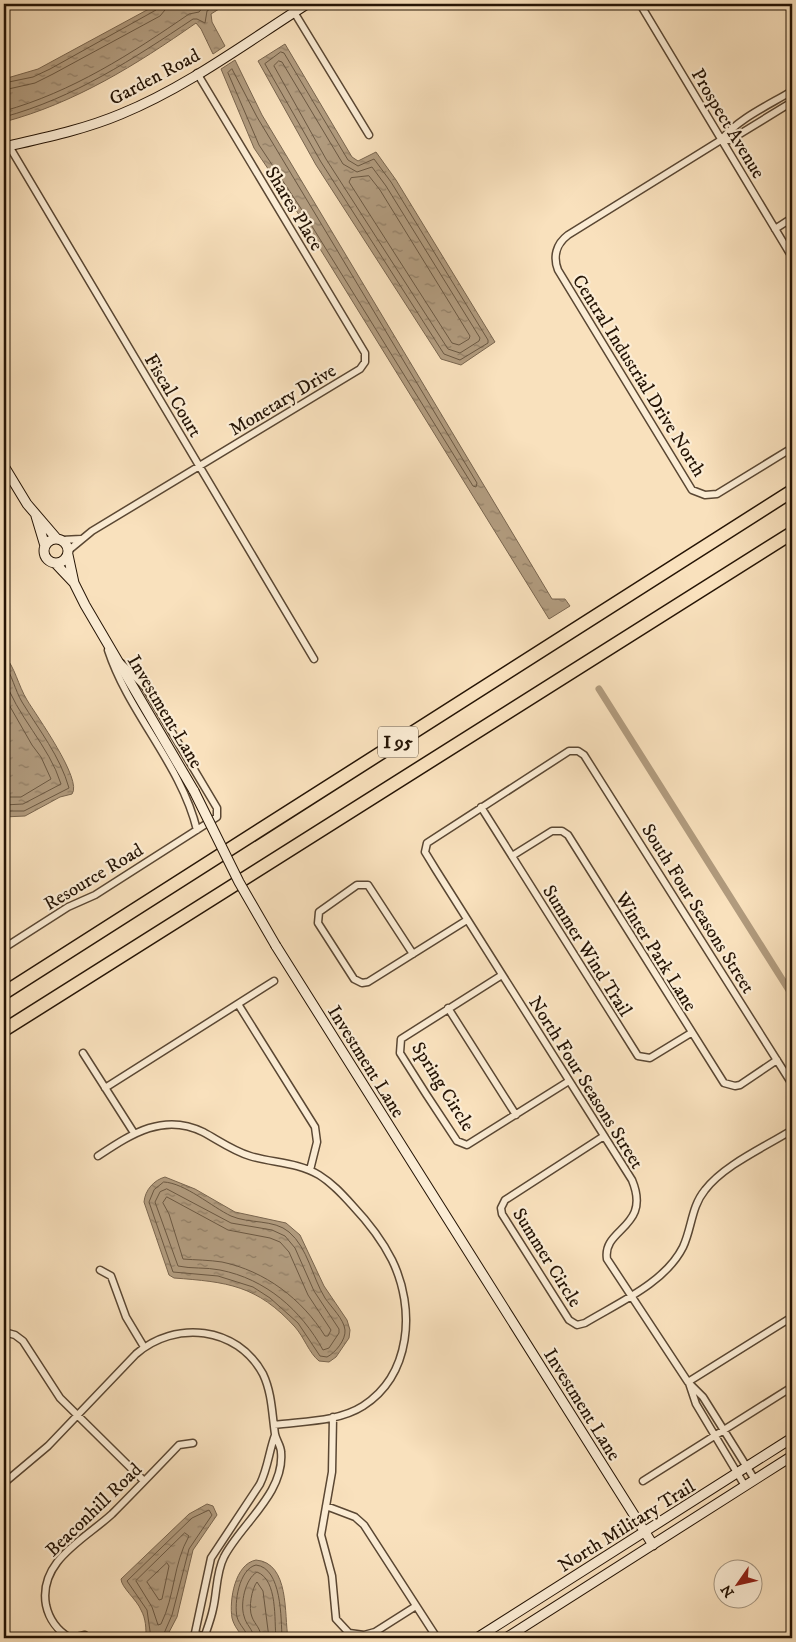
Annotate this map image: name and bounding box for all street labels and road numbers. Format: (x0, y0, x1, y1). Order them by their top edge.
street label: Garden Road (106, 44, 204, 111)
street label: Prospect Avenue (686, 65, 770, 183)
street label: Shares Place (260, 163, 328, 255)
street label: Central Industrial Drive North (567, 271, 710, 481)
street label: Fiscal Court (139, 350, 207, 442)
street label: Monetary Drive (225, 359, 341, 441)
street label: Investment Lane (122, 651, 208, 773)
road number: I 95 (378, 726, 418, 758)
street label: South Four Seasons Street (636, 820, 759, 998)
street label: Resource Road (40, 838, 148, 916)
street label: Summer Wind Trail (537, 881, 637, 1021)
street label: Winter Park Lane (609, 887, 702, 1016)
street label: North Four Seasons Street (523, 992, 648, 1173)
street label: Investment Lane (322, 1001, 409, 1122)
street label: Spring Circle (406, 1038, 479, 1136)
street label: Summer Circle (507, 1204, 586, 1312)
street label: Investment Lane (538, 1344, 625, 1465)
street label: Beaconhill Road (41, 1458, 147, 1562)
street label: North Military Trail (554, 1475, 700, 1578)

